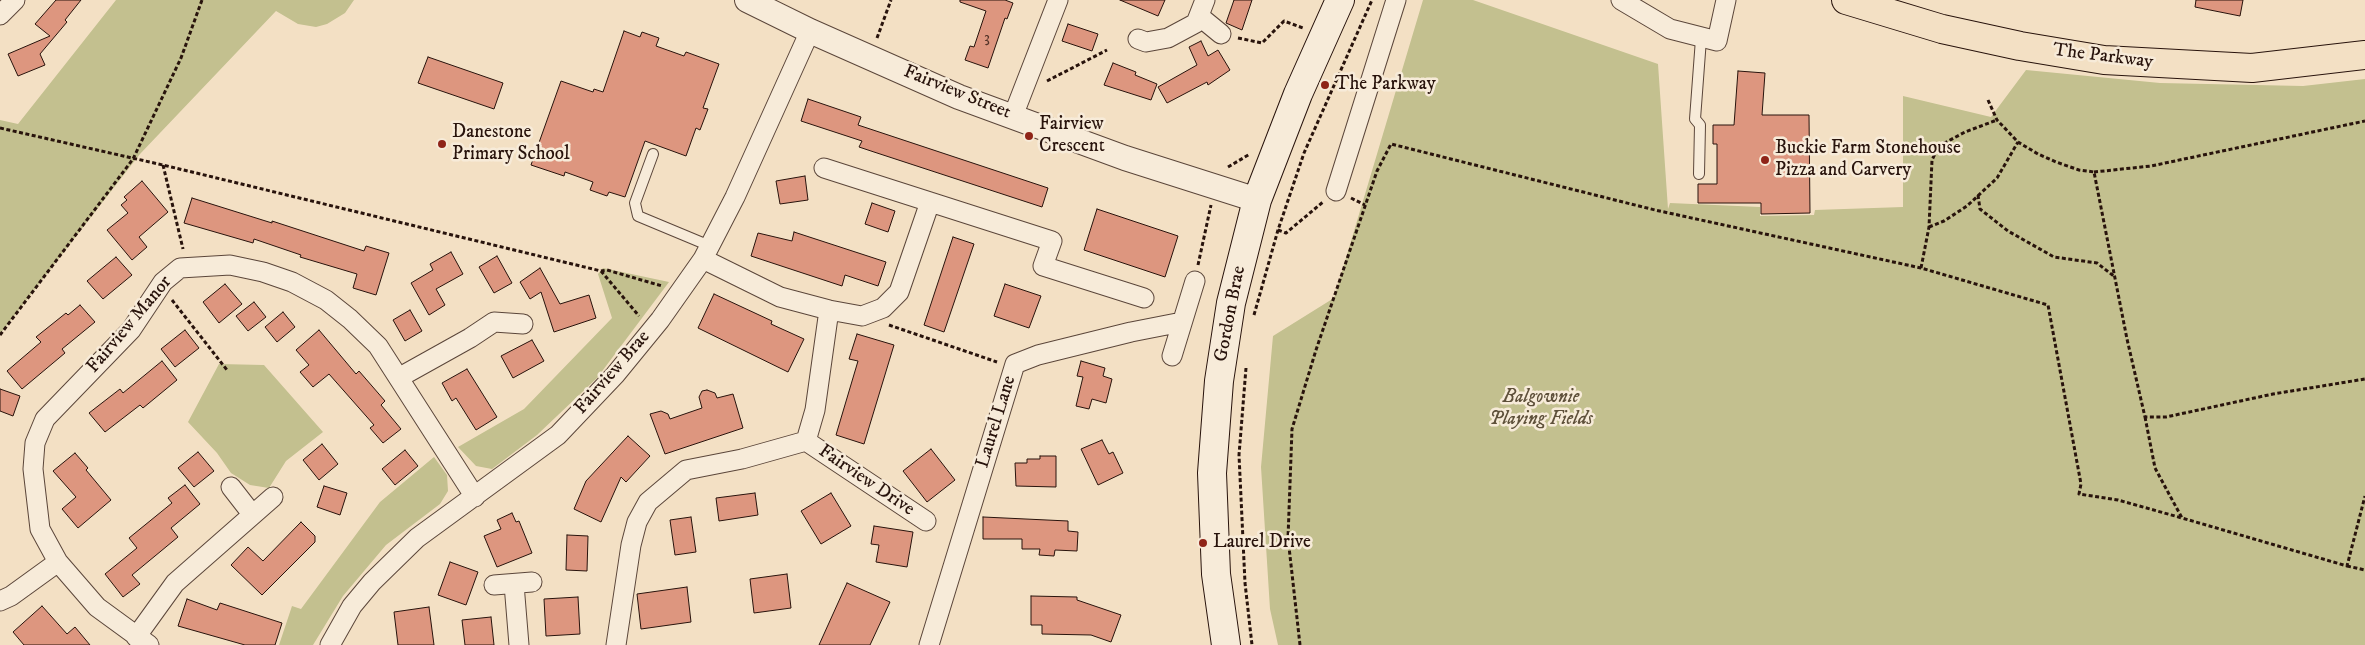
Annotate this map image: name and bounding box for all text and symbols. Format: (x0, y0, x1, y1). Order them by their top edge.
house number: 3 (984, 29, 990, 49)
street label: The Parkway (2052, 40, 2154, 74)
street label: Fairview Street (900, 61, 1014, 125)
place label: The Parkway (1335, 74, 1436, 96)
marker: The Parkway (1319, 79, 1331, 91)
place label: Fairview Crescent (1039, 114, 1105, 158)
place label: Danestone Primary School (452, 122, 570, 166)
marker: Fairview Crescent (1023, 130, 1035, 142)
marker: Danestone Primary School (436, 138, 448, 150)
place label: Buckie Farm Stonehouse Pizza and Carvery (1775, 138, 1961, 182)
marker: Buckie Farm Stonehouse Pizza and Carvery (1759, 154, 1771, 166)
street label: Gordon Brae (1211, 264, 1251, 364)
street label: Fairview Manor (83, 272, 177, 378)
street label: Fairview Brae (570, 326, 656, 420)
street label: Laurel Lane (972, 373, 1022, 471)
park label: Balgownie Playing Fields (1489, 387, 1593, 431)
street label: Fairview Drive (814, 441, 918, 521)
place label: Laurel Drive (1213, 532, 1311, 554)
marker: Laurel Drive (1197, 537, 1209, 549)

